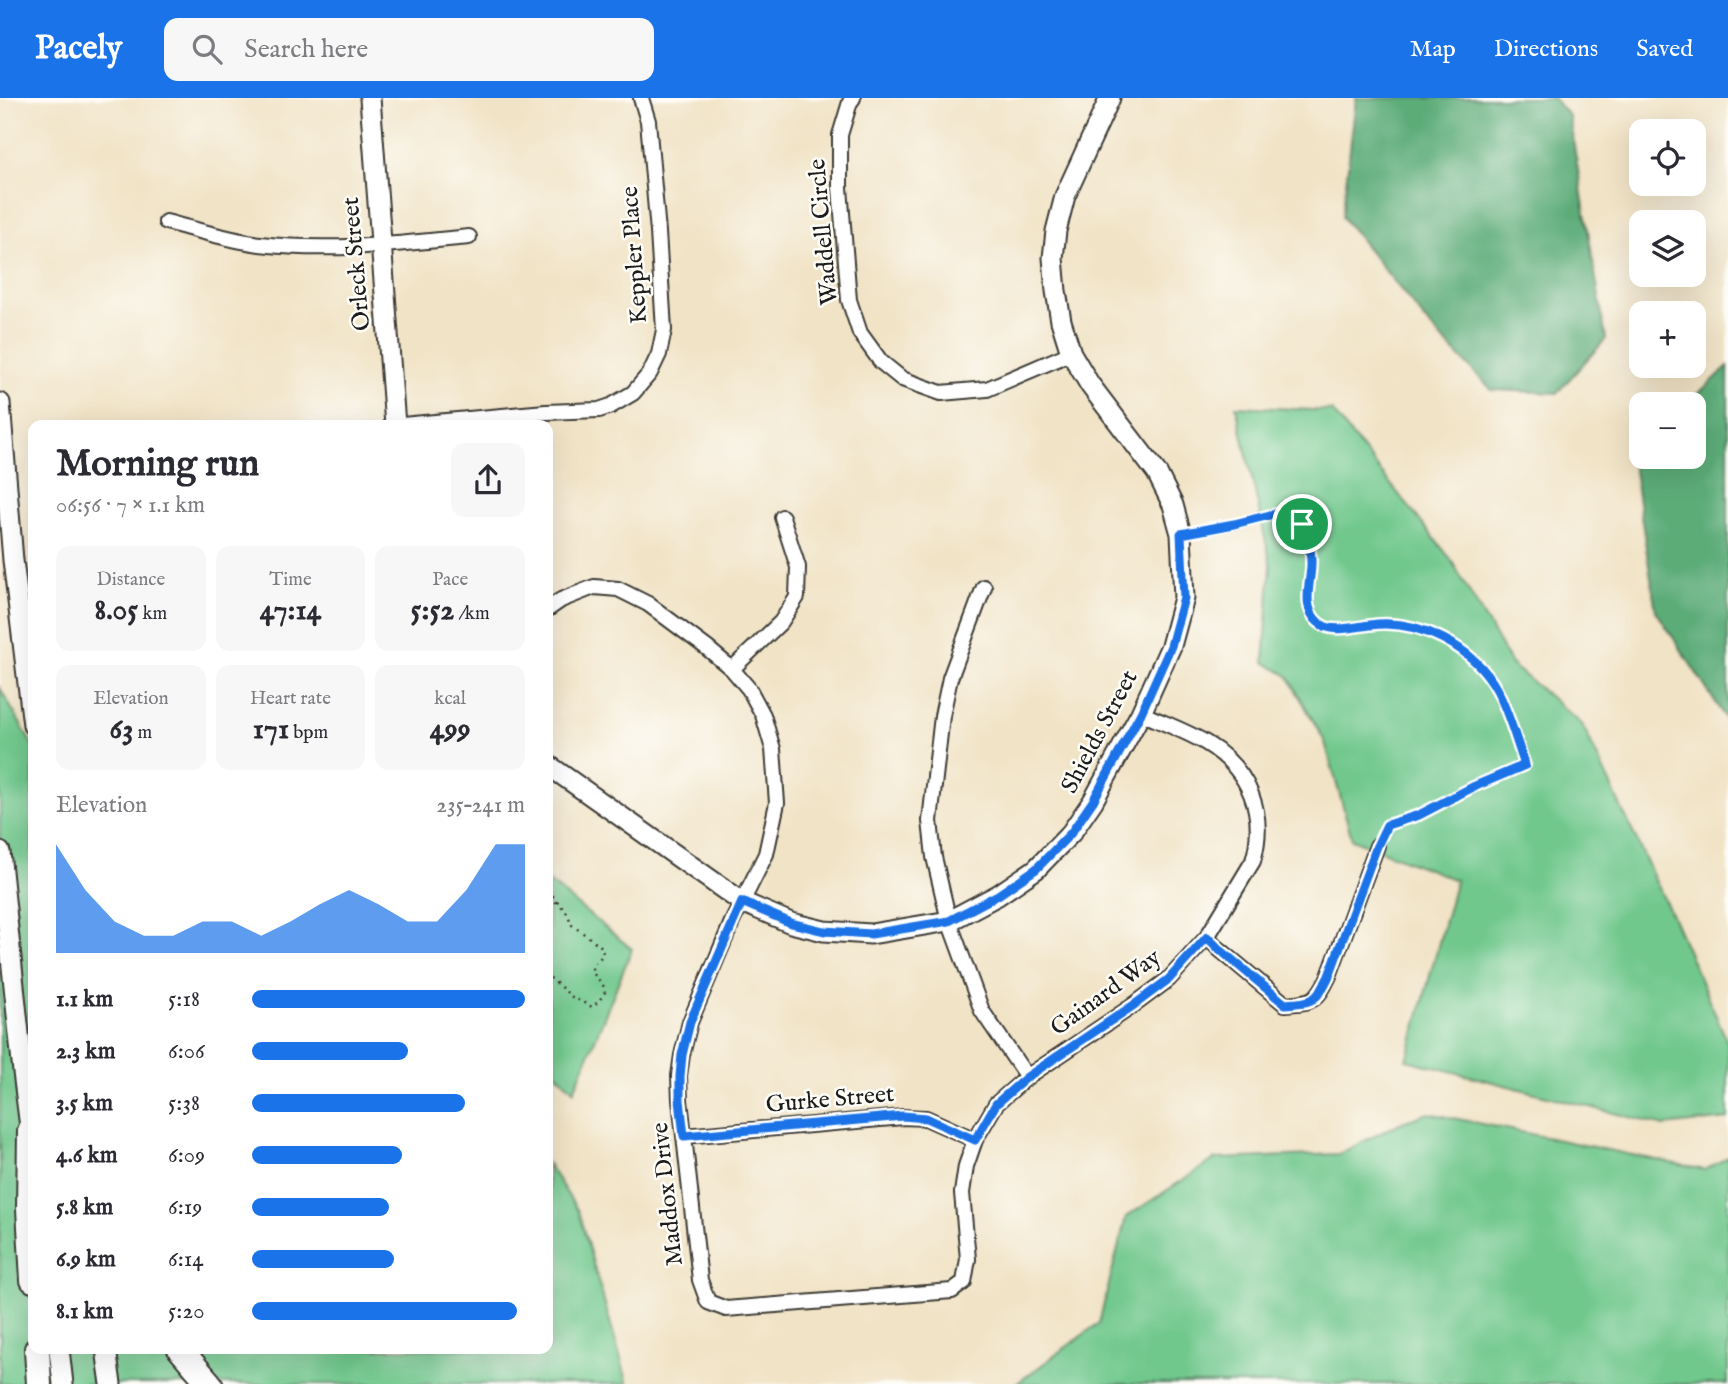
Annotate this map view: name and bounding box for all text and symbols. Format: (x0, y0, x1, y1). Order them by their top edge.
search box (164, 18, 654, 81)
text: Pacely (35, 28, 122, 70)
icon: search (188, 30, 226, 68)
text: Search here (244, 33, 368, 66)
text: Map (1410, 34, 1456, 65)
text: Directions (1494, 34, 1598, 65)
text: Saved (1636, 34, 1693, 65)
map controls (1629, 119, 1706, 469)
button: locate (1629, 119, 1706, 196)
street label: Waddell Circle (802, 158, 846, 306)
street label: Keppler Place (615, 185, 655, 325)
street label: Orleck Street (336, 196, 378, 332)
button: layers (1629, 210, 1706, 287)
button: + (1629, 301, 1706, 378)
button: − (1629, 392, 1706, 469)
text: Morning run (56, 441, 259, 489)
button: share (451, 443, 525, 517)
text: 06:56 · 7 × 1.1 km (56, 491, 205, 520)
pin (1272, 494, 1332, 554)
icon: arrive (1283, 505, 1321, 543)
text: Distance (96, 568, 165, 592)
text: Time (269, 568, 312, 592)
text: Pace (432, 568, 468, 592)
text: 8.05 (94, 592, 138, 630)
text: 47:14 (260, 592, 321, 630)
text: 5:52 (411, 592, 454, 630)
text: km (138, 602, 167, 626)
text: /km (454, 602, 490, 626)
street label: Shields Street (1055, 665, 1145, 799)
text: Elevation (93, 687, 169, 711)
text: Heart rate (250, 687, 331, 711)
text: kcal (434, 687, 466, 711)
text: 63 (109, 711, 133, 749)
text: 171 (253, 711, 289, 749)
text: 499 (430, 711, 471, 749)
text: m (133, 721, 152, 745)
text: bpm (289, 721, 328, 745)
text: Elevation (56, 791, 147, 820)
text: 235–241 m (436, 791, 525, 820)
street label: Gainard Way (1045, 942, 1168, 1044)
text: 1.1 km (56, 985, 113, 1014)
text: 5:18 (168, 985, 200, 1014)
text: 2.3 km (56, 1037, 115, 1066)
text: 6:06 (168, 1037, 205, 1066)
street label: Gurke Street (764, 1079, 896, 1121)
text: 3.5 km (56, 1089, 113, 1118)
text: 5:38 (168, 1089, 200, 1118)
street label: Maddox Drive (645, 1121, 691, 1267)
text: 4.6 km (56, 1141, 118, 1170)
text: 6:09 (168, 1141, 205, 1170)
text: 5.8 km (56, 1193, 113, 1222)
text: 6:19 (168, 1193, 202, 1222)
text: 6.9 km (56, 1245, 116, 1274)
text: 6:14 (168, 1245, 204, 1274)
text: 8.1 km (56, 1297, 114, 1326)
text: 5:20 (168, 1297, 205, 1326)

